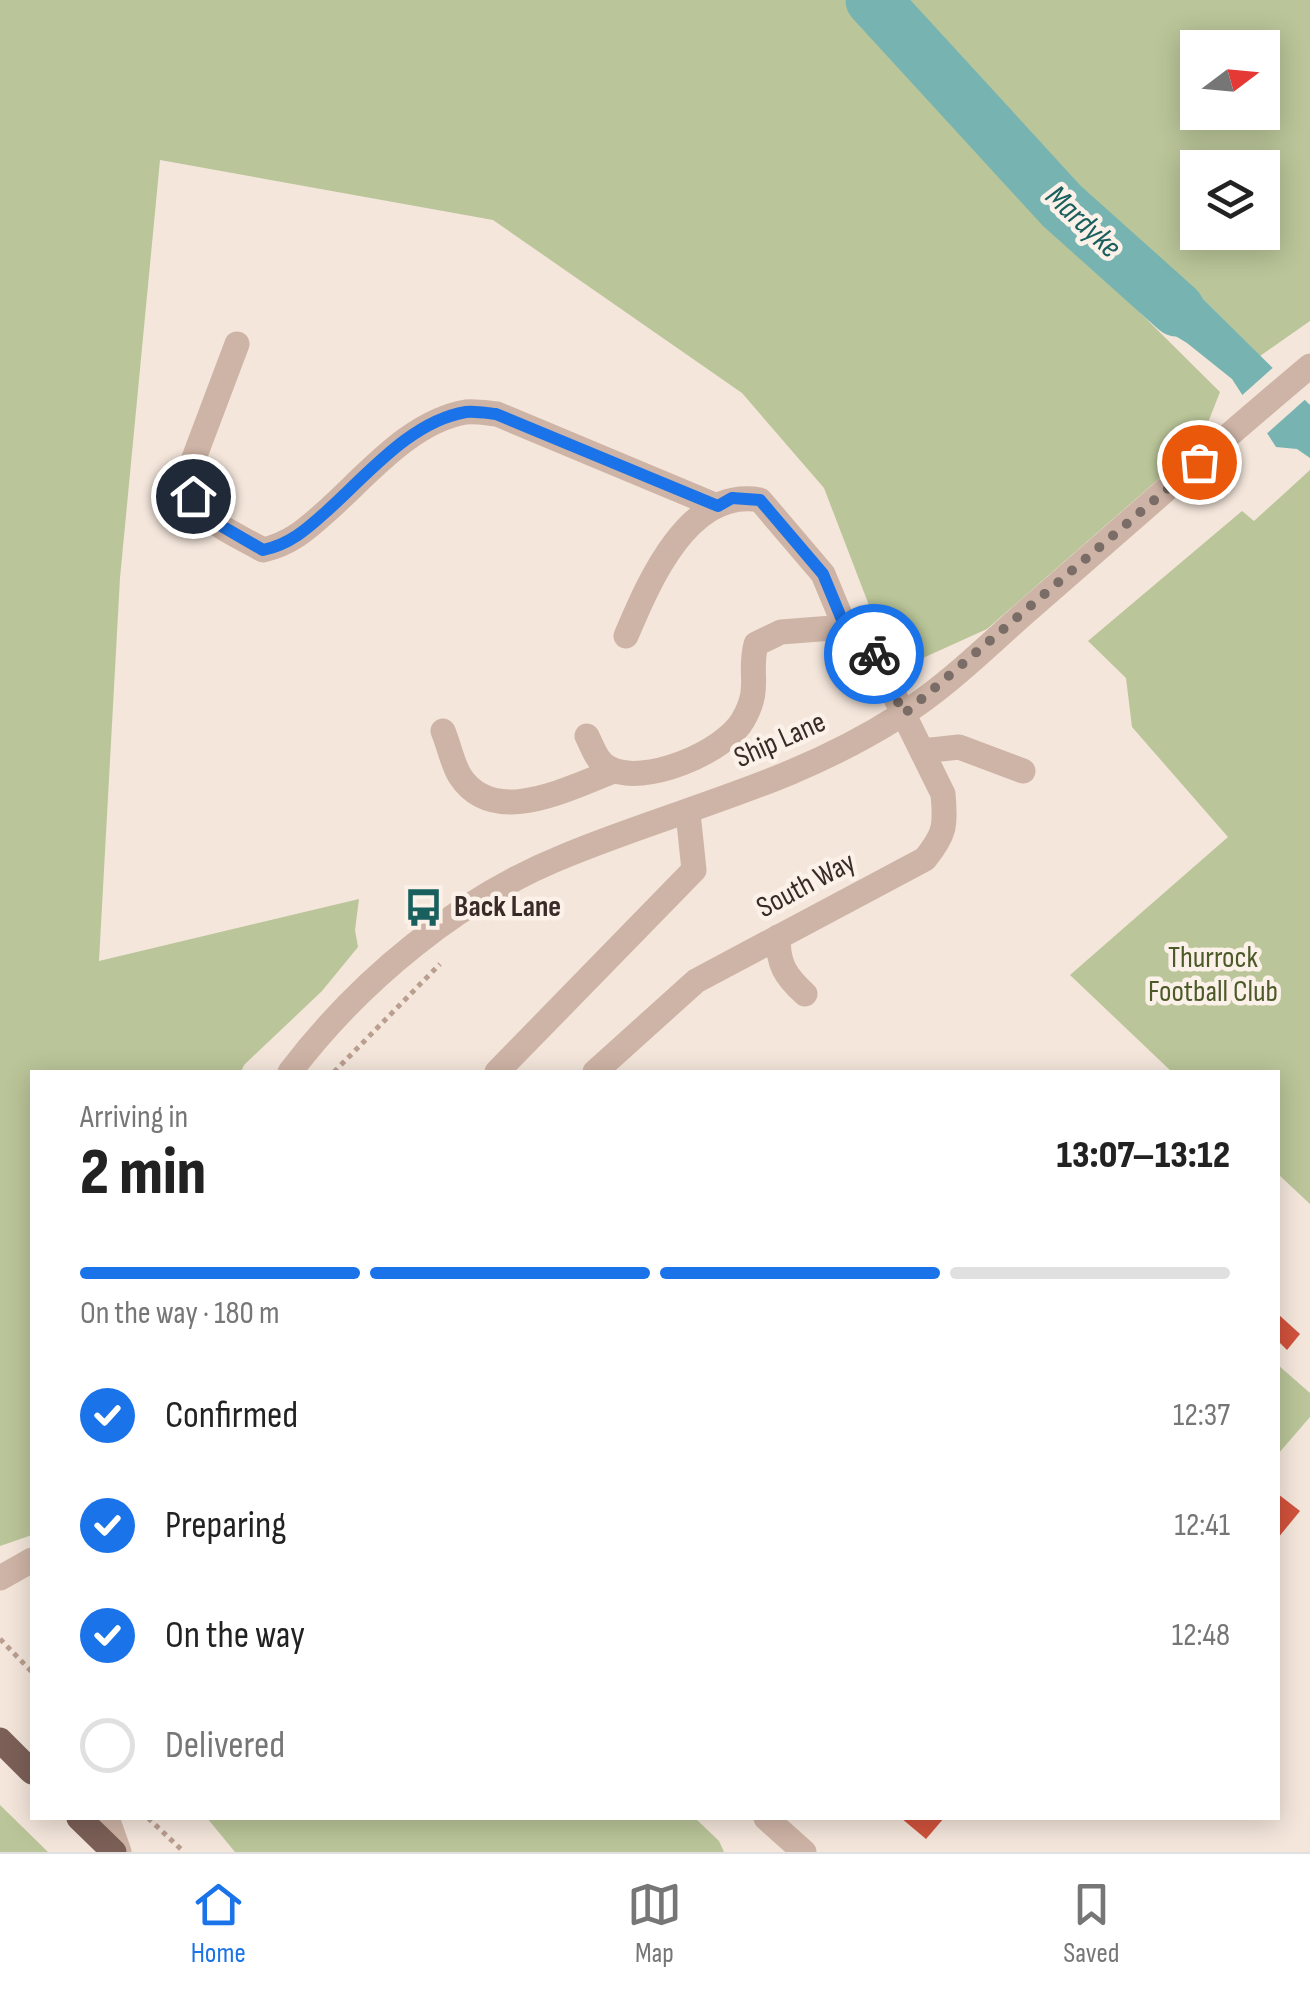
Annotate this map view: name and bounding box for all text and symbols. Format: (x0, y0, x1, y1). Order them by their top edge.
north arrow (1180, 30, 1280, 130)
map controls (1180, 30, 1280, 250)
button: layers (1180, 150, 1280, 250)
water label: Mardyke (1037, 177, 1129, 267)
pin (1157, 420, 1242, 505)
icon: bag (1172, 435, 1227, 490)
pin (151, 454, 236, 539)
icon: home (166, 469, 221, 524)
courier (824, 604, 924, 704)
icon: bike (847, 627, 902, 682)
street label: Ship Lane (729, 704, 831, 776)
street label: South Way (751, 844, 862, 926)
bus stop icon: Back Lane (403, 886, 445, 928)
place label: Back Lane (454, 889, 561, 925)
park label: Thurrock Football Club (1148, 940, 1278, 1010)
text: Arriving in (80, 1098, 188, 1137)
text: 13:07–13:12 (1057, 1133, 1230, 1178)
text: 2 min (80, 1135, 206, 1213)
text: On the way · 180 m (80, 1294, 279, 1333)
icon: check (80, 1388, 135, 1443)
text: Confirmed (165, 1393, 298, 1438)
text: 12:37 (1173, 1396, 1230, 1435)
icon: check (80, 1498, 135, 1553)
text: Preparing (165, 1503, 286, 1548)
text: 12:41 (1175, 1506, 1230, 1545)
icon: check (80, 1608, 135, 1663)
text: On the way (165, 1613, 305, 1658)
text: 12:48 (1172, 1616, 1230, 1655)
text: Delivered (165, 1723, 285, 1768)
tab: Home (191, 1877, 246, 1970)
tab: Map (627, 1877, 682, 1970)
tab: Saved (1063, 1877, 1119, 1970)

